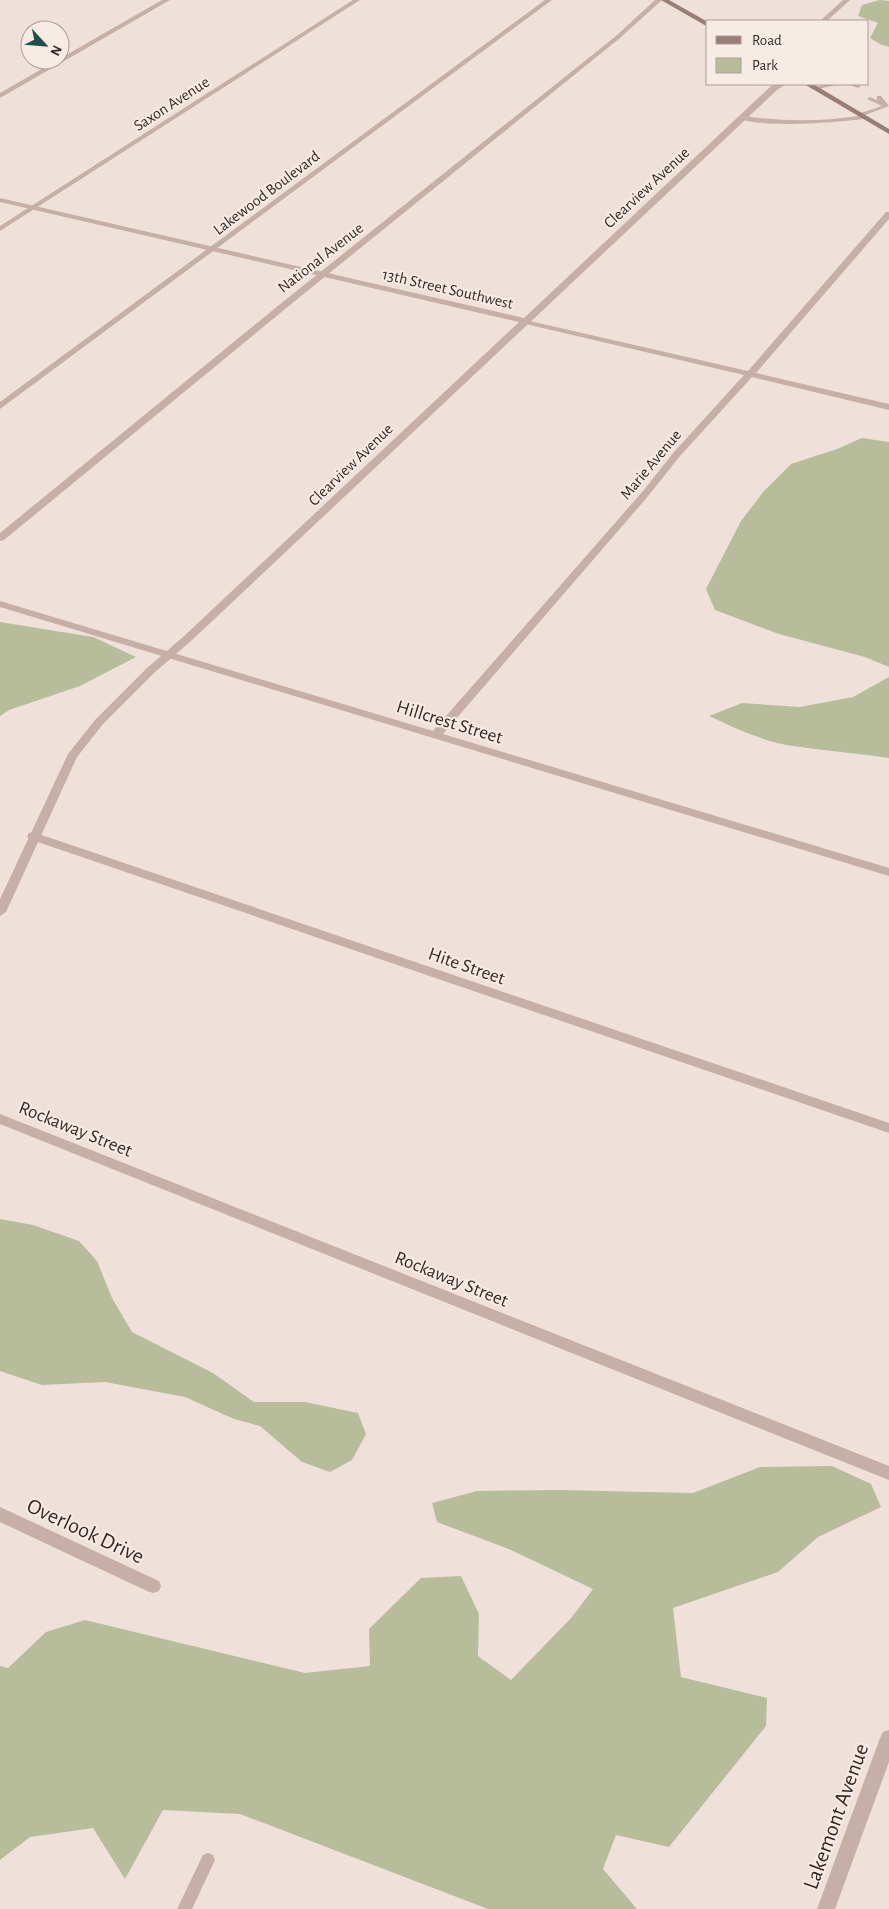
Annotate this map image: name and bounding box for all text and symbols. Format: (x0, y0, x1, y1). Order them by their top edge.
north arrow (20, 20, 70, 70)
legend (706, 20, 869, 85)
text: Road (752, 33, 782, 48)
text: N (47, 43, 64, 58)
text: Park (752, 58, 778, 73)
street label: Saxon Avenue (131, 74, 212, 134)
street label: Clearview Avenue (601, 144, 692, 231)
street label: Lakewood Boulevard (210, 148, 323, 238)
street label: National Avenue (275, 220, 366, 296)
street label: 13th Street Southwest (381, 266, 515, 312)
street label: Clearview Avenue (305, 421, 396, 509)
street label: Marie Avenue (617, 427, 684, 502)
street label: Hillcrest Street (394, 697, 505, 748)
street label: Hite Street (426, 944, 507, 988)
street label: Rockaway Street (16, 1098, 135, 1161)
street label: Rockaway Street (392, 1248, 511, 1311)
street label: Overlook Drive (24, 1494, 148, 1568)
street label: Lakemont Avenue (799, 1740, 873, 1892)

